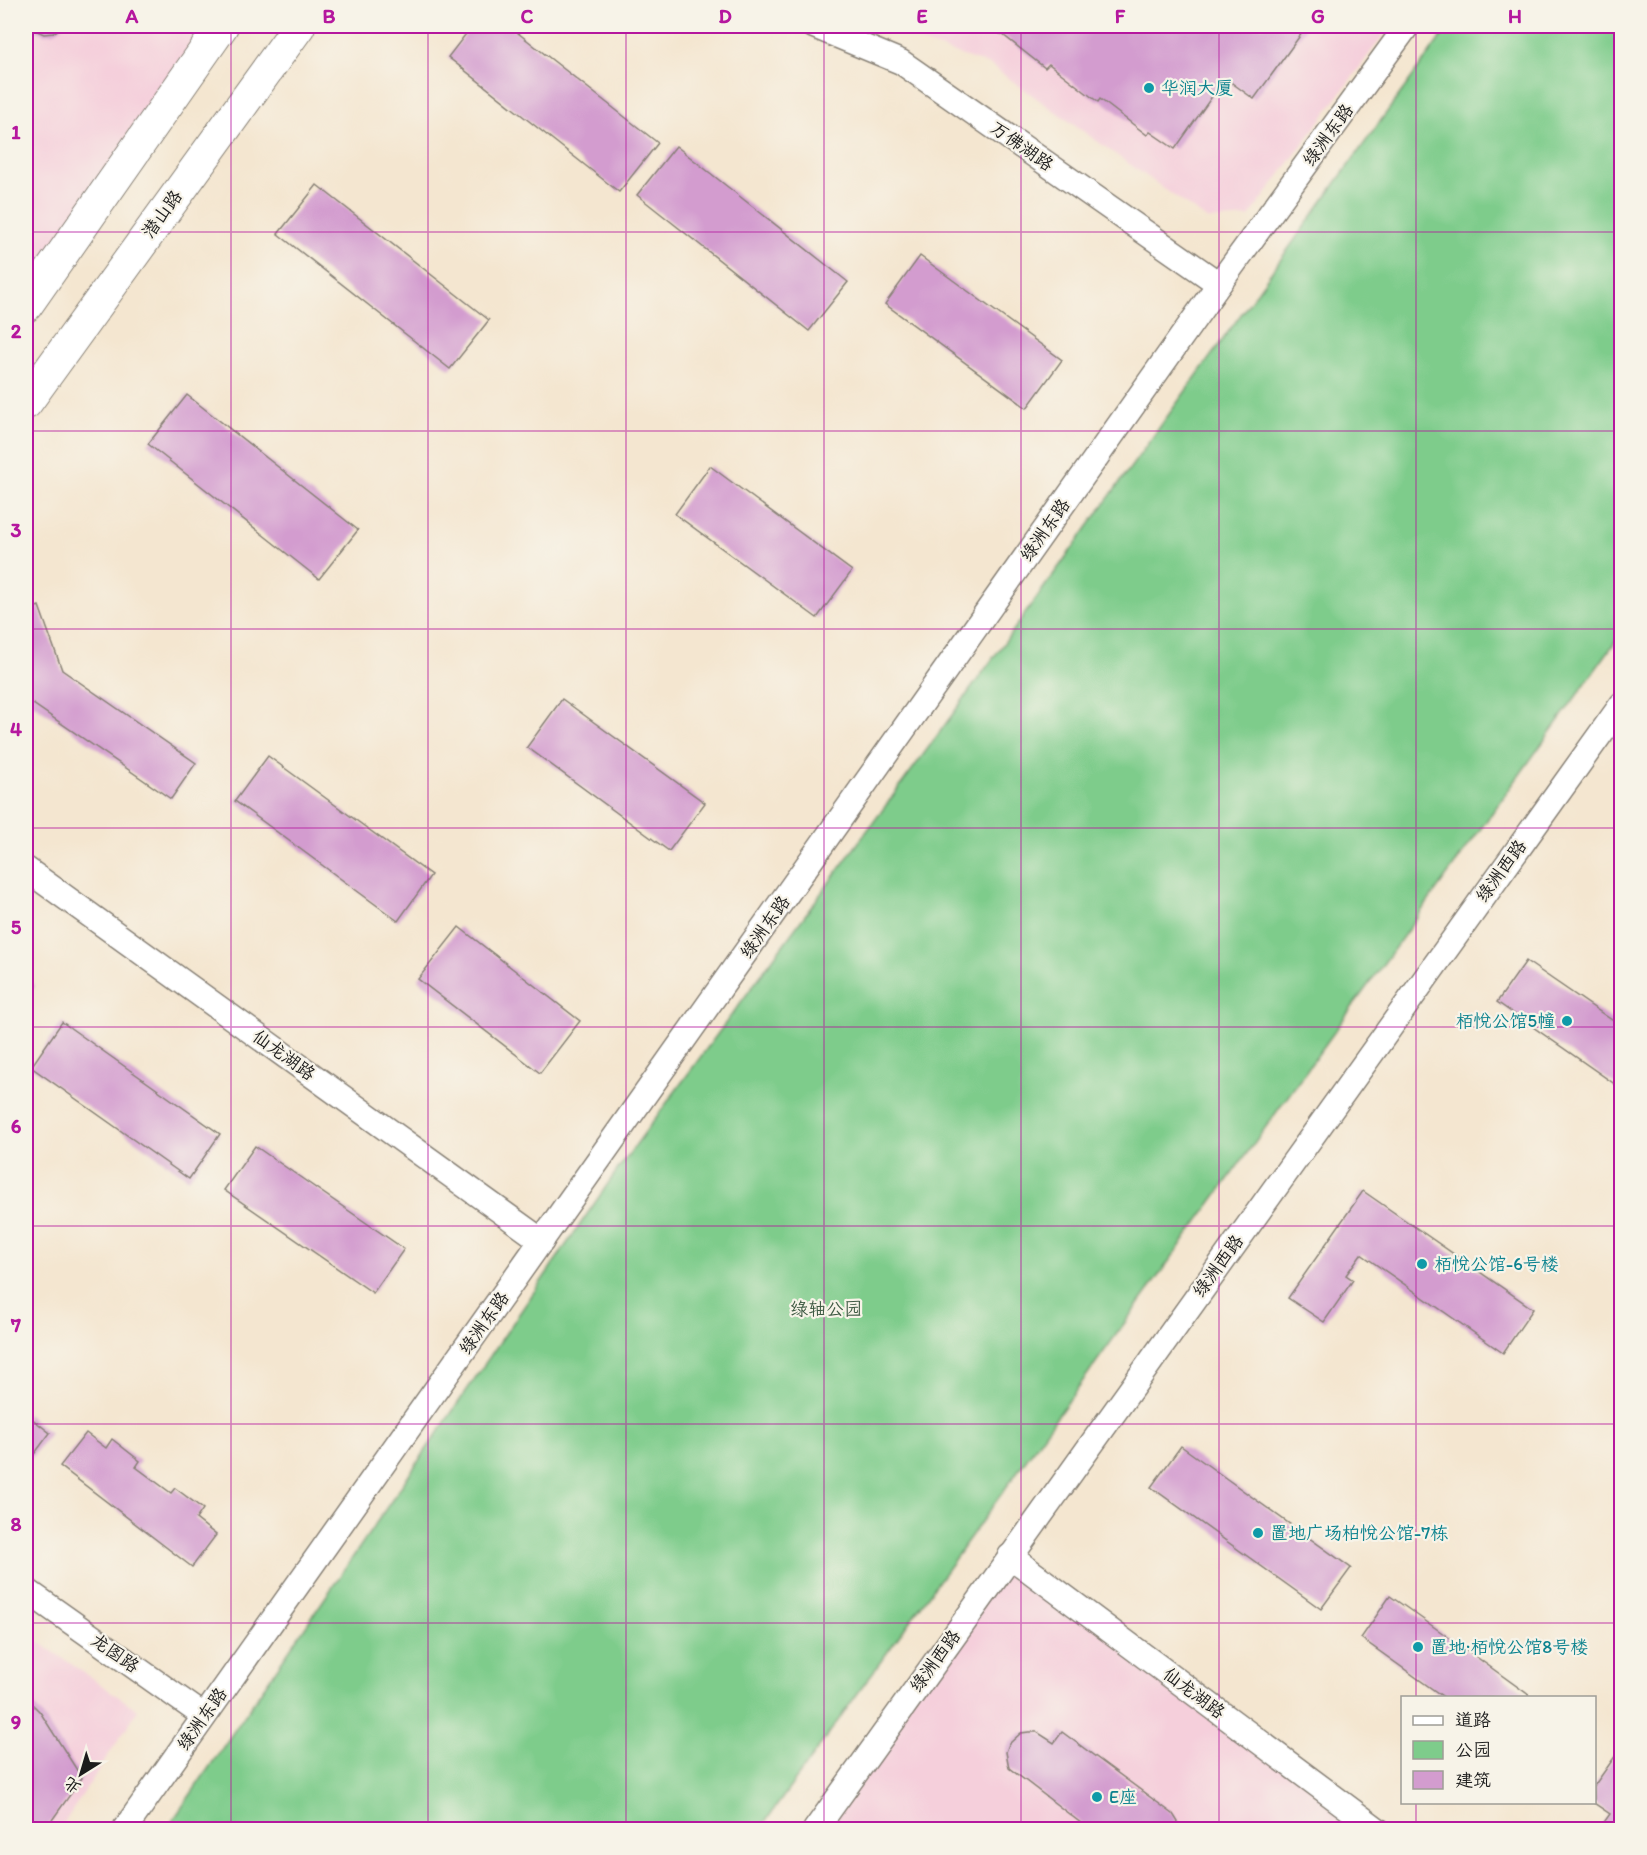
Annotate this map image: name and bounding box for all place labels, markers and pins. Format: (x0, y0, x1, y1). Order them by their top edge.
place label: 华润大厦 (1161, 77, 1233, 99)
marker: 华润大厦 (1142, 81, 1156, 95)
place label: 栢悦公馆5幢 (1456, 1010, 1555, 1032)
marker: 栢悦公馆5幢 (1560, 1014, 1574, 1028)
place label: 栢悦公馆-6号楼 (1434, 1253, 1559, 1275)
marker: 栢悦公馆-6号楼 (1415, 1257, 1429, 1271)
place label: 置地广场柏悦公馆-7栋 (1270, 1522, 1448, 1544)
marker: 置地广场柏悦公馆-7栋 (1251, 1526, 1265, 1540)
place label: 置地·栢悦公馆8号楼 (1430, 1636, 1588, 1658)
marker: 置地·栢悦公馆8号楼 (1411, 1640, 1425, 1654)
place label: E座 (1109, 1786, 1137, 1808)
marker: E座 (1090, 1790, 1104, 1804)

